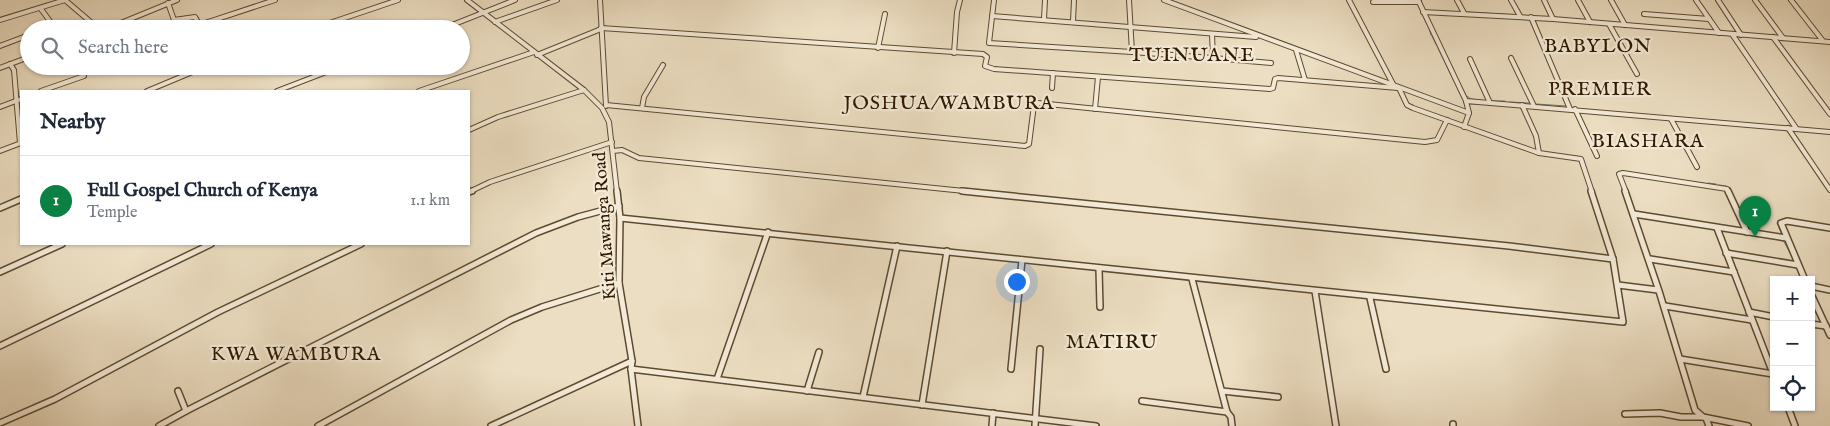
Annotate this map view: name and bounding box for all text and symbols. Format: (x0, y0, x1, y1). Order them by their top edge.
search box (20, 20, 470, 75)
icon: search (38, 34, 66, 62)
district label: BABYLON (1544, 34, 1652, 59)
text: Search here (78, 36, 169, 60)
district label: TUINUANE (1129, 43, 1255, 68)
district label: PREMIER (1548, 77, 1652, 102)
district label: JOSHUA/WAMBURA (841, 91, 1055, 116)
text: Nearby (40, 109, 105, 136)
district label: BIASHARA (1592, 129, 1704, 154)
street label: Kiti Mawanga Road (589, 151, 622, 301)
text: Full Gospel Church of Kenya (87, 179, 318, 203)
text: 1 (53, 191, 59, 211)
text: 1.1 km (410, 191, 450, 211)
pin: 1 (1739, 196, 1771, 237)
text: Temple (87, 203, 137, 223)
your location (1004, 269, 1030, 295)
map controls (1770, 276, 1815, 411)
button: + (1770, 276, 1815, 321)
button: − (1770, 321, 1815, 366)
district label: MATIRU (1066, 330, 1158, 355)
district label: KWA WAMBURA (211, 342, 381, 367)
button: locate (1770, 366, 1815, 411)

